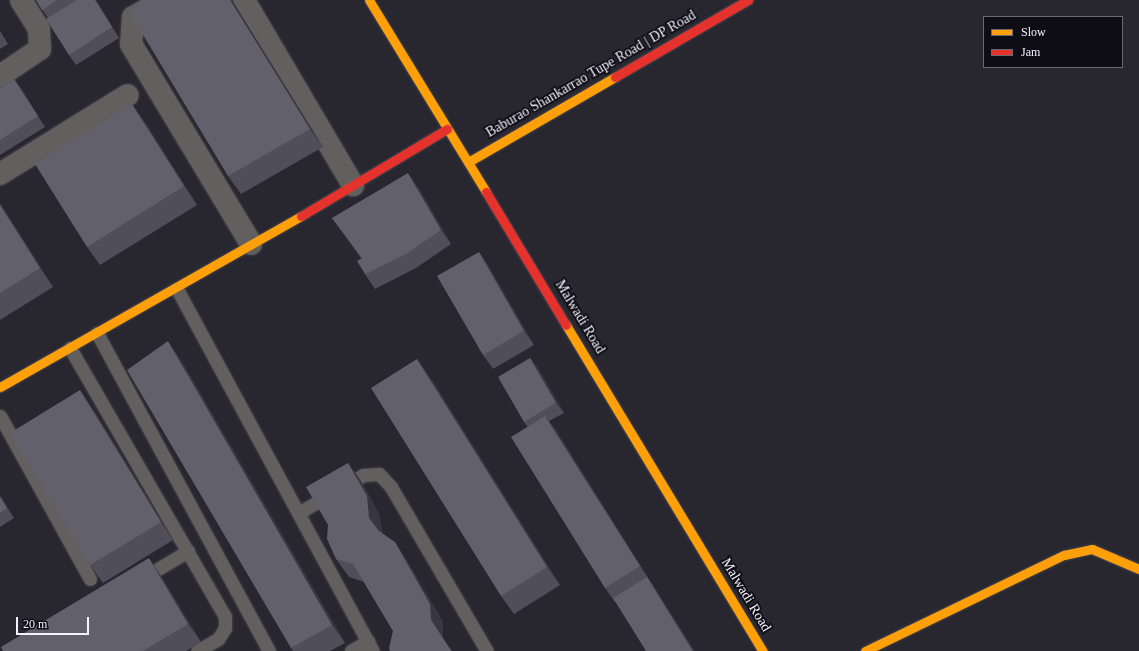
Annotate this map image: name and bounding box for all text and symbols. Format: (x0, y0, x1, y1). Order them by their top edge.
street label: Baburao Shankarrao Tupe Road | DP Road (483, 7, 699, 141)
legend (983, 16, 1123, 68)
text: Slow (1021, 25, 1046, 39)
text: Jam (1021, 45, 1040, 59)
street label: Malwadi Road (551, 277, 609, 357)
street label: Malwadi Road (717, 555, 775, 635)
scale bar (18, 609, 91, 635)
text: 20 m (23, 617, 47, 631)

